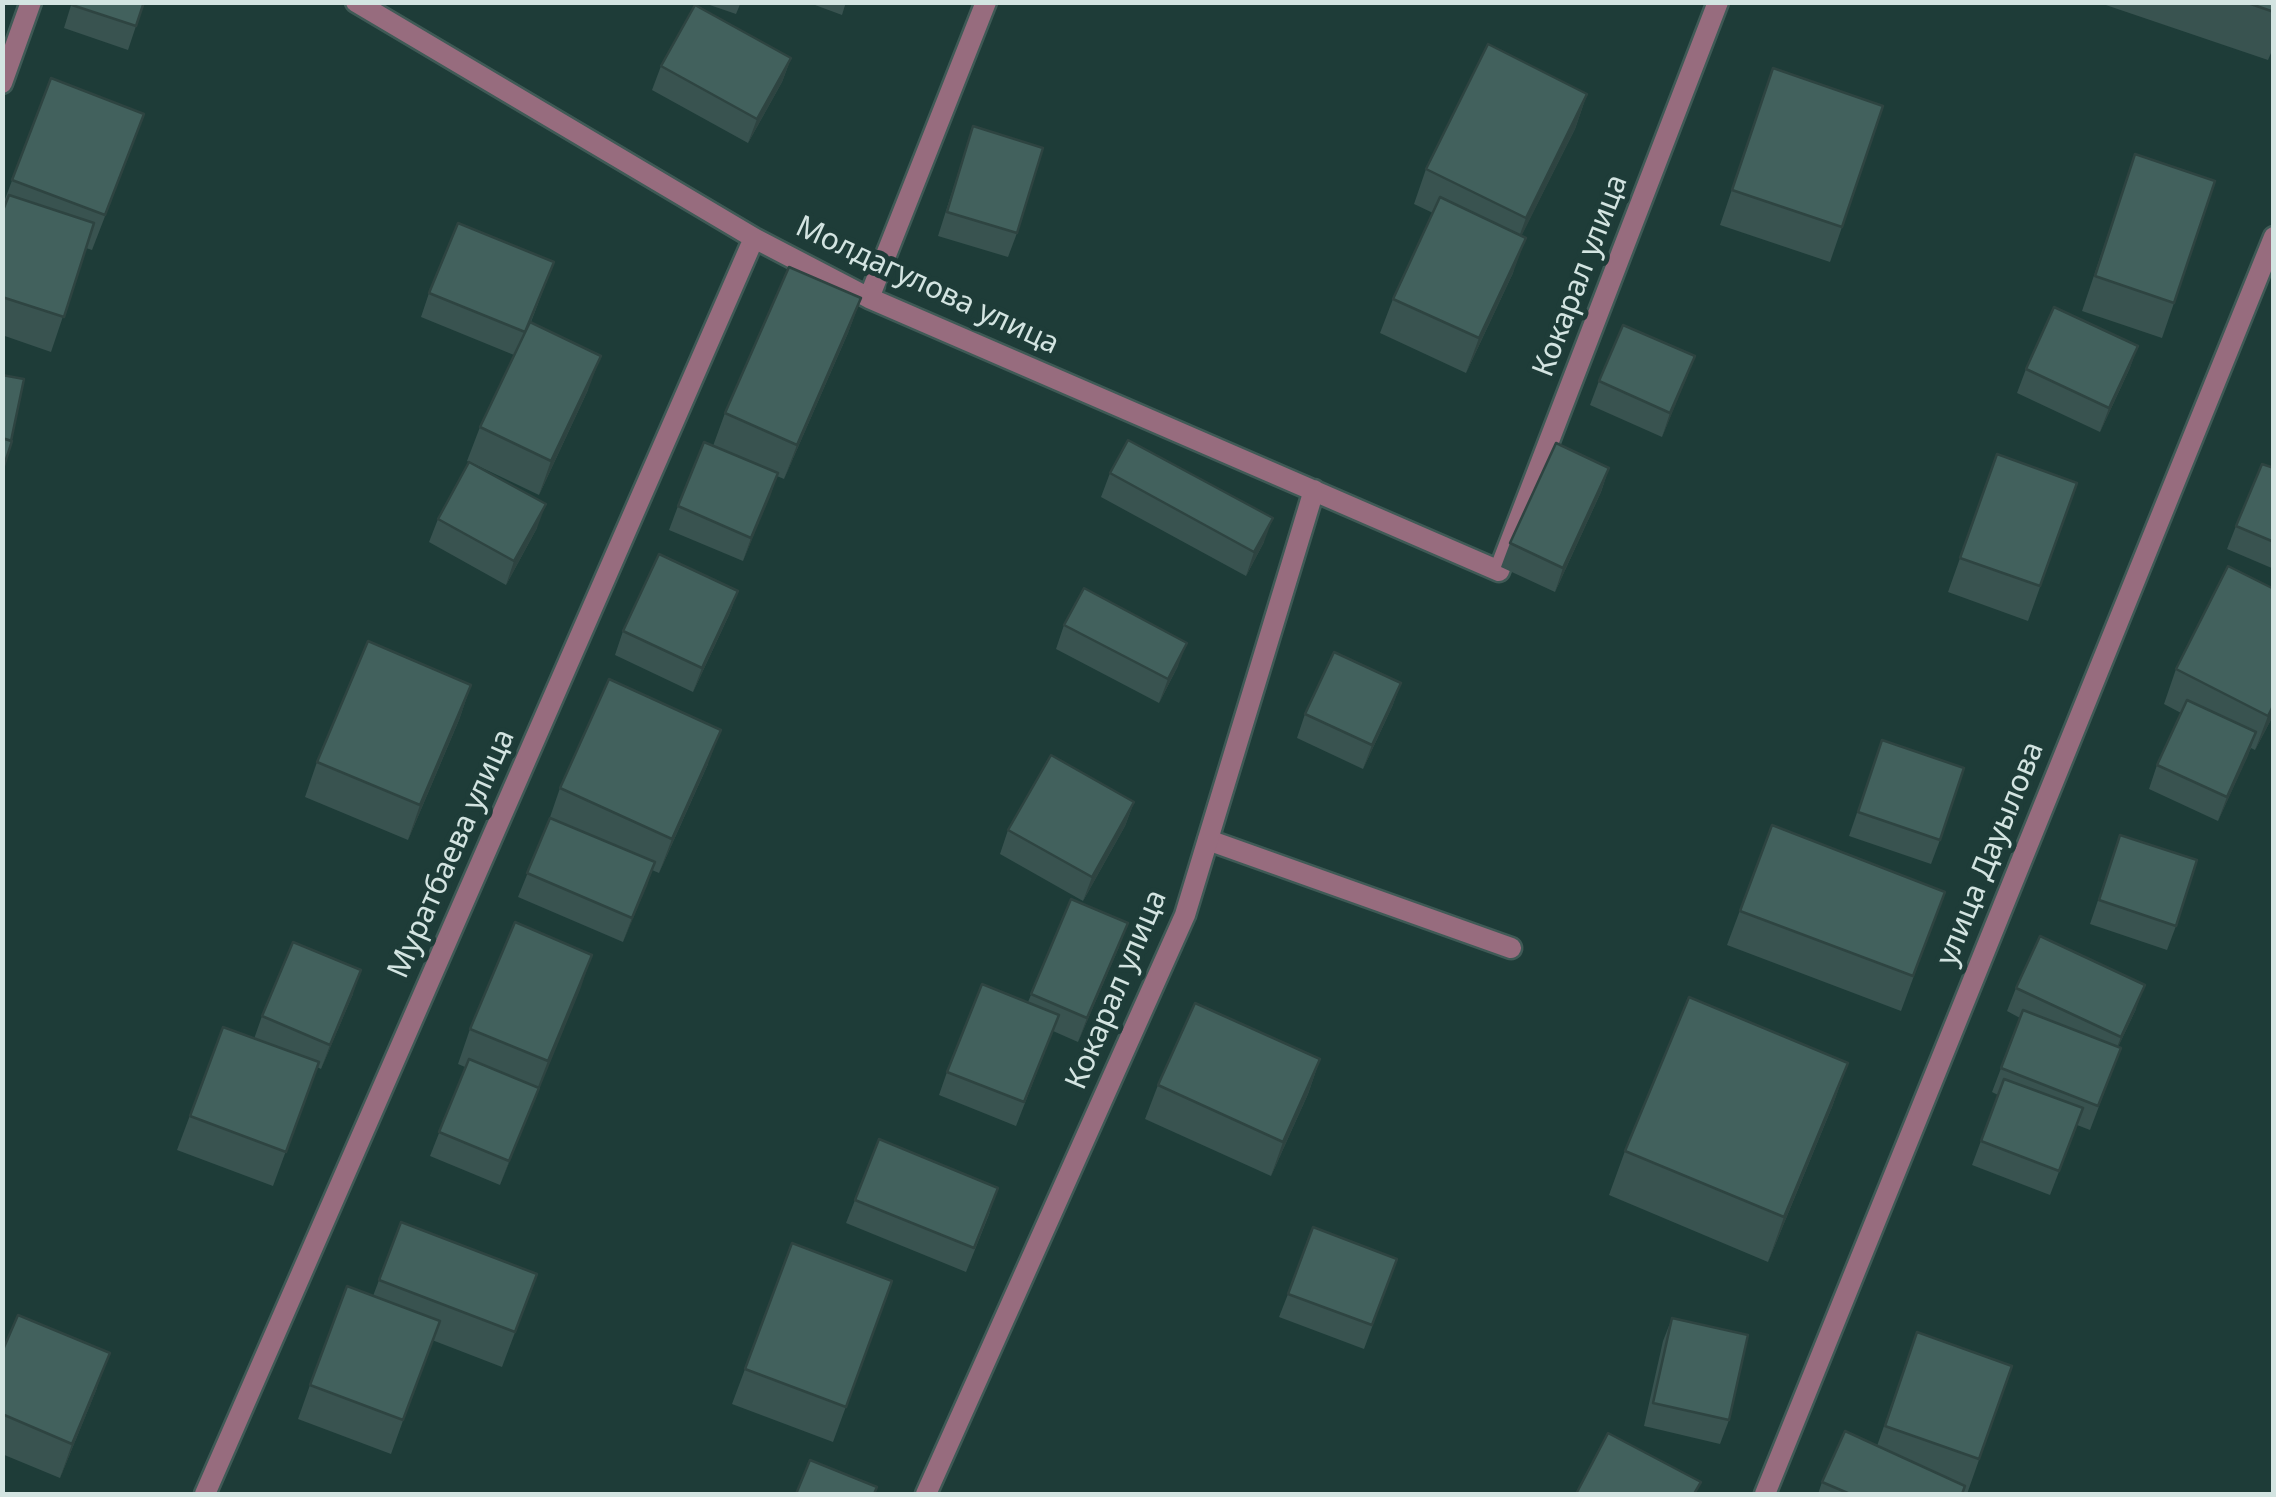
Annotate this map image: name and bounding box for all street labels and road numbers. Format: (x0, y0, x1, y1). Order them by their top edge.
street label: Кокарал улица (1526, 170, 1636, 382)
street label: Молдагулова улица (790, 209, 1064, 363)
street label: Муратбаева улица (381, 724, 523, 984)
street label: улица Дауылова (1930, 737, 2052, 971)
street label: Кокарал улица (1059, 885, 1175, 1095)

